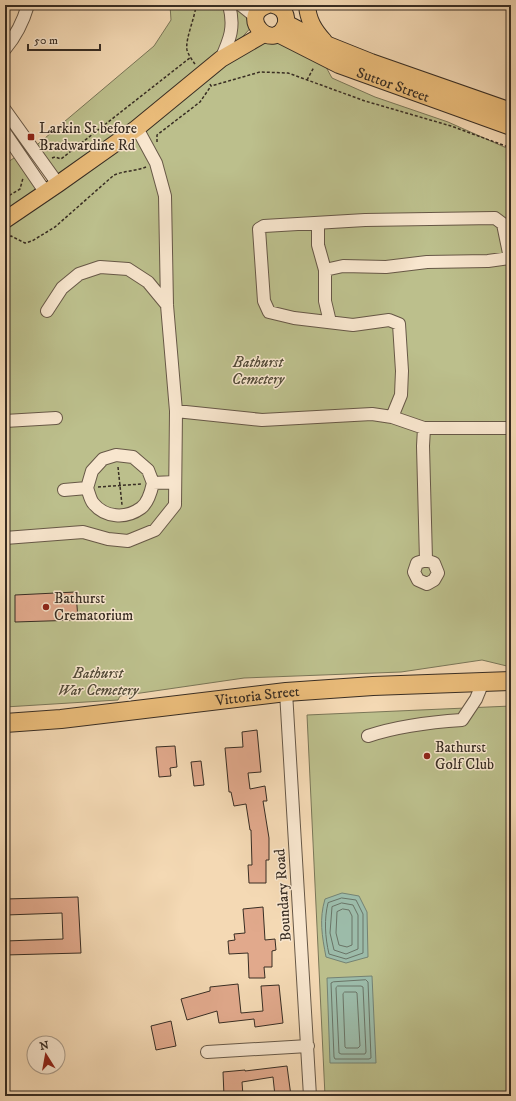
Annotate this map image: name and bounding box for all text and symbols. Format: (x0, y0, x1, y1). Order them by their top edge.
scale bar (28, 26, 100, 52)
text: 50 m (34, 33, 58, 48)
street label: Suttor Street (354, 63, 432, 106)
place label: Larkin St before Bradwardine Rd (39, 119, 137, 155)
marker: Larkin St before Bradwardine Rd (26, 132, 36, 142)
park label: Bathurst Cemetery (232, 353, 285, 389)
place label: Bathurst Crematorium (54, 589, 133, 625)
marker: Bathurst Crematorium (41, 602, 51, 612)
park label: Bathurst War Cemetery (58, 664, 139, 700)
street label: Vittoria Street (213, 682, 300, 710)
place label: Bathurst Golf Club (435, 738, 494, 774)
marker: Bathurst Golf Club (422, 751, 432, 761)
street label: Boundary Road (270, 848, 296, 942)
north arrow (26, 1035, 66, 1075)
text: N (39, 1038, 50, 1054)

